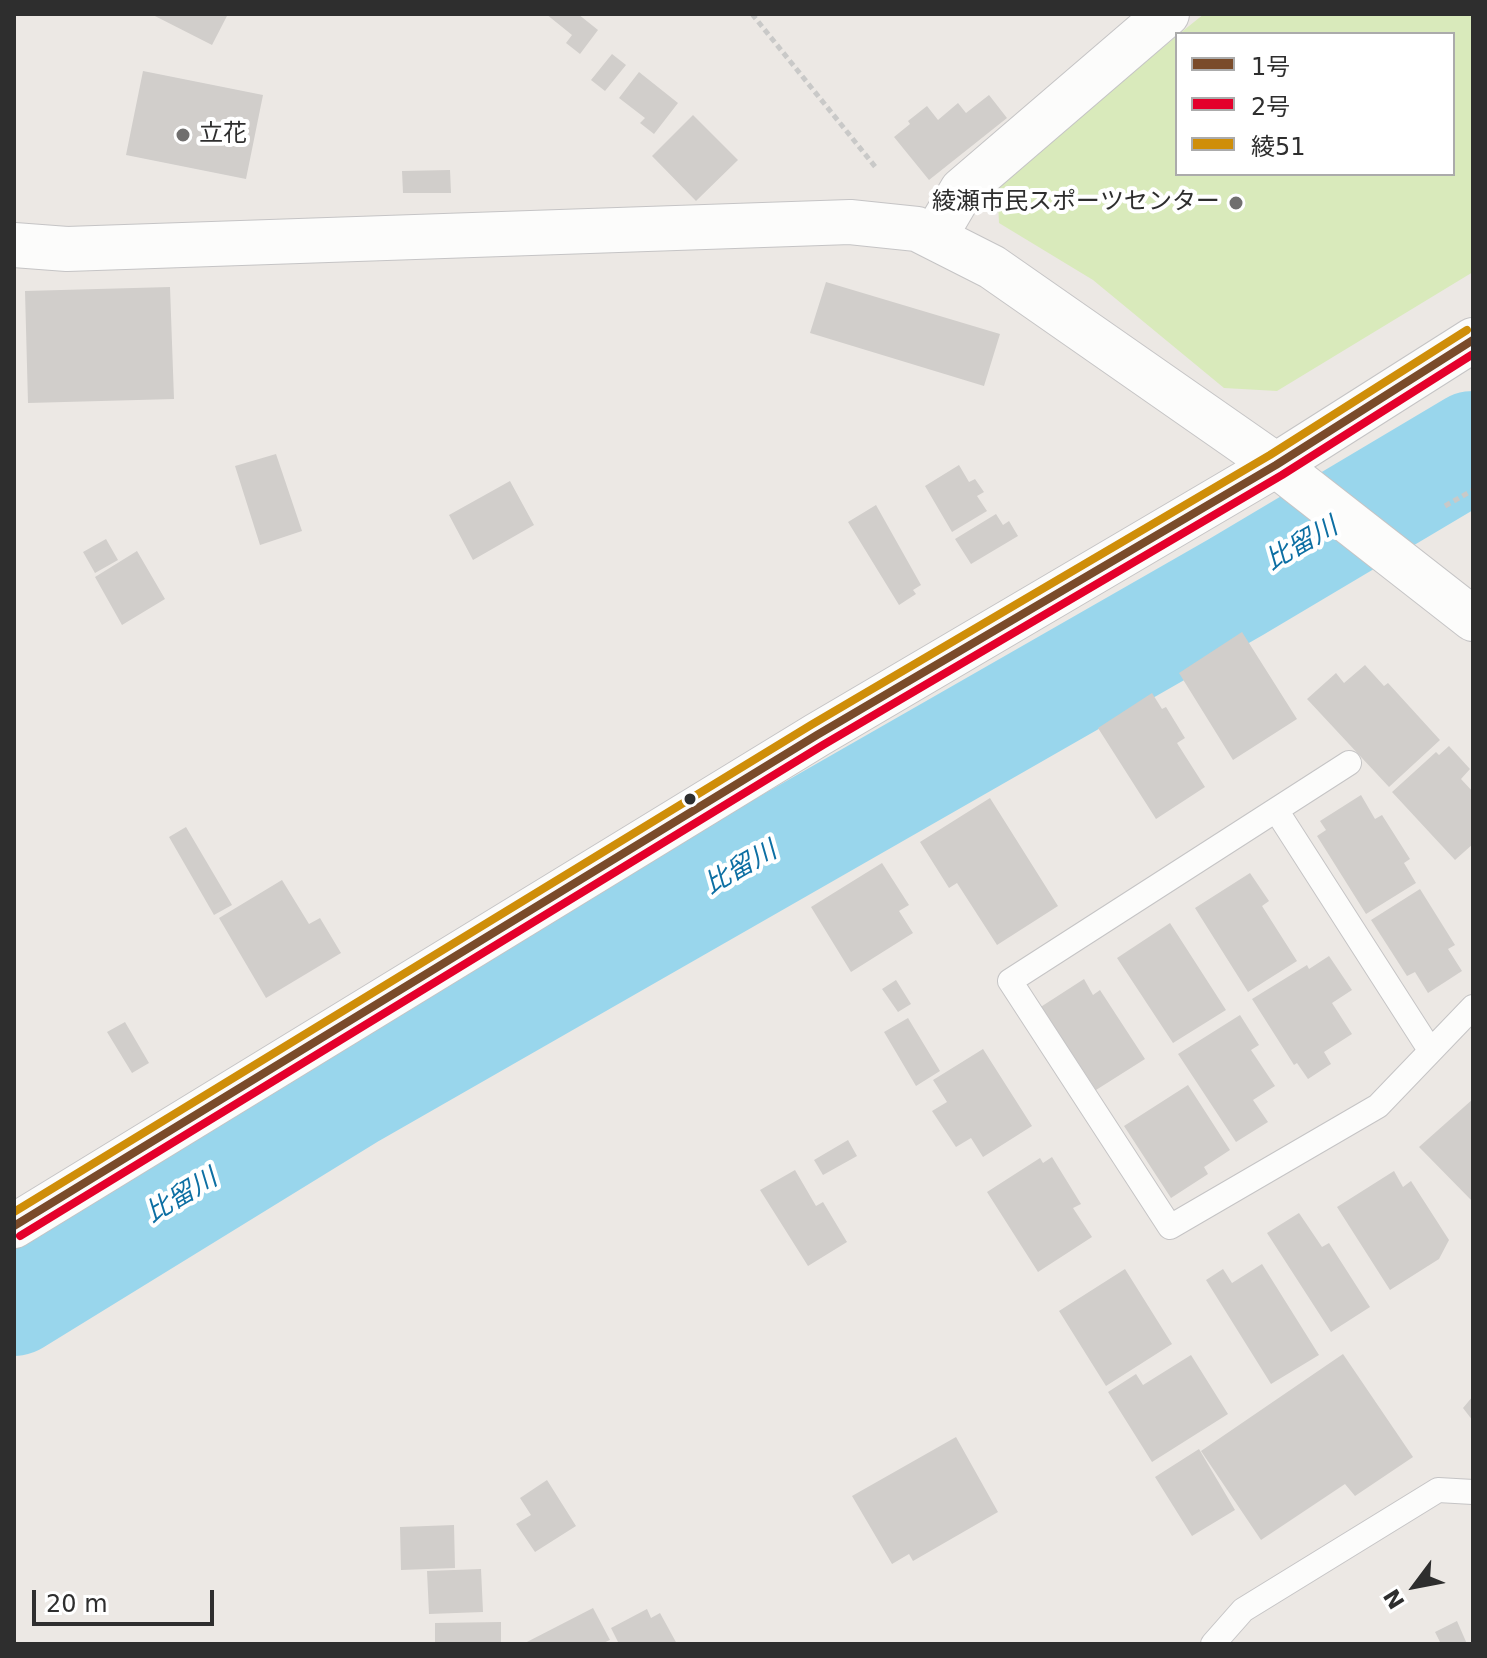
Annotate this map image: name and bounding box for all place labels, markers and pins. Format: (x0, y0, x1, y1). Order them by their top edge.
place label: 立花 (199, 121, 247, 149)
marker: 立花 (174, 126, 192, 144)
place label: 綾瀬市民スポーツセンター (932, 189, 1220, 217)
marker: 綾瀬市民スポーツセンター (1227, 194, 1245, 212)
unlabelled marker (682, 791, 698, 807)

